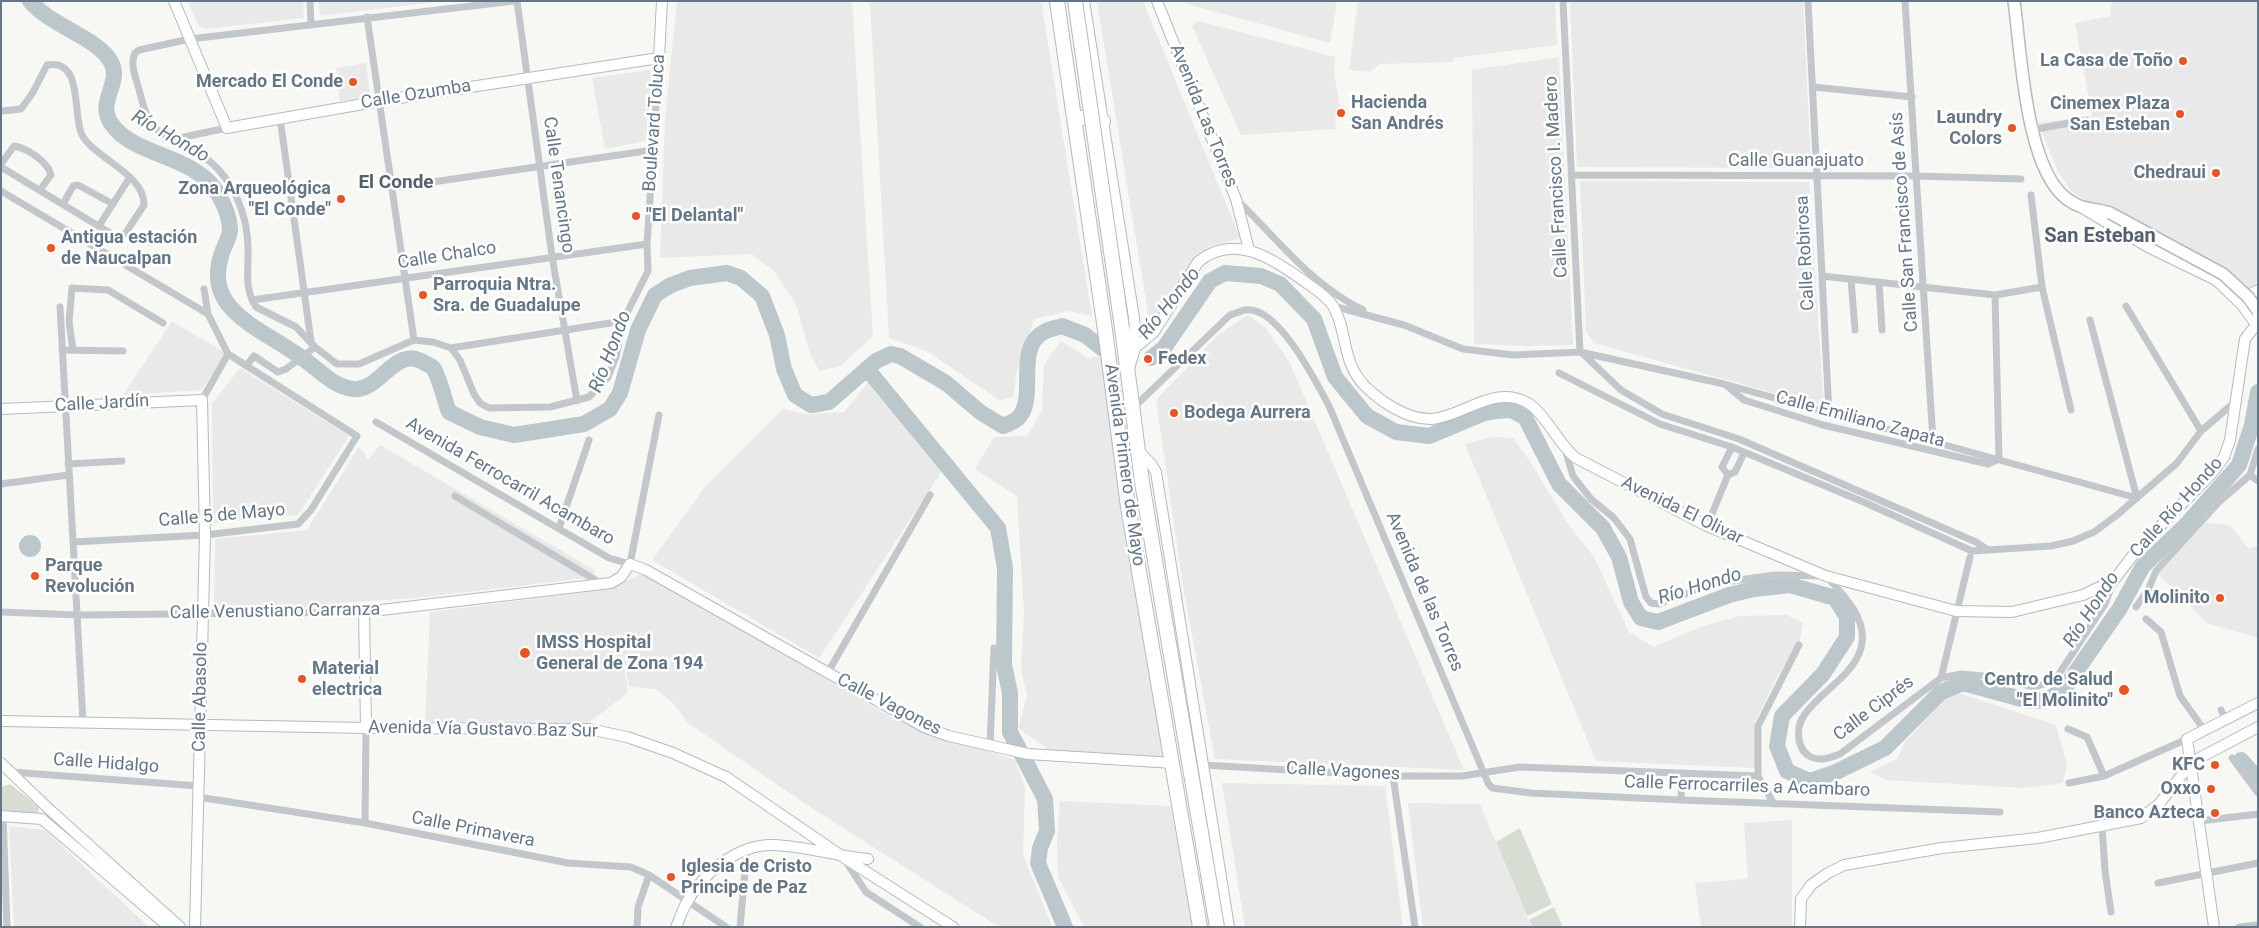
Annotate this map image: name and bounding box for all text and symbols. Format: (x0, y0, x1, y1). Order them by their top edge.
street label: Avenida Las Torres (1164, 41, 1242, 191)
place label: La Casa de Toño (2040, 50, 2173, 72)
street label: Boulevard Toluca (639, 54, 671, 192)
marker: La Casa de Toño (2177, 55, 2189, 67)
place label: Mercado El Conde (196, 71, 343, 93)
street label: Calle Francisco I. Madero (1541, 75, 1573, 279)
marker: Mercado El Conde (347, 76, 359, 88)
street label: Calle Ozumba (359, 76, 473, 114)
place label: Hacienda San Andrés (1351, 92, 1444, 134)
place label: Cinemex Plaza San Esteban (2050, 93, 2170, 136)
water label: Río Hondo (127, 106, 213, 168)
marker: Hacienda San Andrés (1335, 107, 1347, 119)
place label: Laundry Colors (1937, 107, 2002, 150)
marker: Cinemex Plaza San Esteban (2174, 108, 2186, 120)
street label: Calle San Francisco de Asís (1887, 111, 1923, 333)
street label: Calle Tenancingo (538, 115, 578, 255)
marker: Laundry Colors (2006, 122, 2018, 134)
street label: Calle Guanajuato (1728, 150, 1864, 172)
place label: Chedraui (2134, 162, 2206, 184)
marker: Chedraui (2210, 167, 2222, 179)
district label: El Conde (358, 172, 434, 194)
place label: Zona Arqueológica "El Conde" (178, 178, 331, 220)
marker: Zona Arqueológica "El Conde" (335, 193, 347, 205)
street label: Calle Robirosa (1792, 195, 1820, 311)
place label: "El Delantal" (646, 205, 743, 227)
marker: "El Delantal" (630, 210, 642, 222)
district label: San Esteban (2044, 225, 2156, 249)
place label: Antigua estación de Naucalpan (61, 227, 197, 270)
street label: Calle Chalco (396, 238, 498, 274)
marker: Antigua estación de Naucalpan (45, 242, 57, 254)
water label: Río Hondo (1134, 263, 1206, 345)
place label: Parroquia Ntra. Sra. de Guadalupe (433, 274, 580, 316)
marker: Parroquia Ntra. Sra. de Guadalupe (417, 289, 429, 301)
water label: Río Hondo (585, 308, 637, 396)
place label: Fedex (1158, 348, 1206, 370)
marker: Fedex (1142, 353, 1154, 365)
street label: Avenida Primero de Mayo (1099, 362, 1149, 568)
street label: Calle Emiliano Zapata (1773, 387, 1947, 453)
street label: Calle Jardín (54, 391, 150, 417)
place label: Bodega Aurrera (1184, 402, 1311, 424)
marker: Bodega Aurrera (1168, 407, 1180, 419)
street label: Avenida Ferrocarril Acambaro (402, 413, 618, 551)
street label: Calle Río Hondo (2126, 453, 2228, 563)
street label: Avenida El Olivar (1618, 472, 1746, 550)
street label: Calle 5 de Mayo (158, 500, 286, 532)
street label: Avenida de las Torres (1381, 509, 1467, 675)
place label: Parque Revolución (45, 555, 135, 598)
water label: Río Hondo (1656, 564, 1744, 610)
water label: Río Hondo (2059, 568, 2125, 652)
marker: Parque Revolución (29, 570, 41, 582)
place label: Molinito (2144, 587, 2210, 609)
marker: Molinito (2214, 592, 2226, 604)
street label: Calle Venustiano Carranza (170, 599, 380, 625)
place label: IMSS Hospital General de Zona 194 (536, 632, 703, 674)
street label: Calle Abasolo (189, 642, 213, 752)
marker: IMSS Hospital General de Zona 194 (518, 646, 532, 660)
place label: Material electrica (312, 658, 382, 701)
street label: Calle Vagones (833, 669, 945, 741)
place label: Centro de Salud "El Molinito" (1984, 669, 2113, 712)
street label: Calle Ciprés (1829, 672, 1919, 746)
marker: Material electrica (296, 673, 308, 685)
marker: Centro de Salud "El Molinito" (2117, 683, 2131, 697)
street label: Avenida Vía Gustavo Baz Sur (368, 717, 598, 743)
street label: Calle Hidalgo (52, 750, 160, 778)
place label: KFC (2172, 754, 2205, 776)
street label: Calle Vagones (1285, 758, 1401, 786)
marker: KFC (2209, 759, 2221, 771)
street label: Calle Ferrocarriles a Acambaro (1623, 772, 1871, 802)
place label: Oxxo (2160, 778, 2201, 800)
marker: Oxxo (2205, 783, 2217, 795)
place label: Banco Azteca (2094, 802, 2205, 824)
street label: Calle Primavera (409, 807, 537, 853)
marker: Banco Azteca (2209, 807, 2221, 819)
place label: Iglesia de Cristo Principe de Paz (681, 856, 812, 899)
marker: Iglesia de Cristo Principe de Paz (665, 871, 677, 883)

